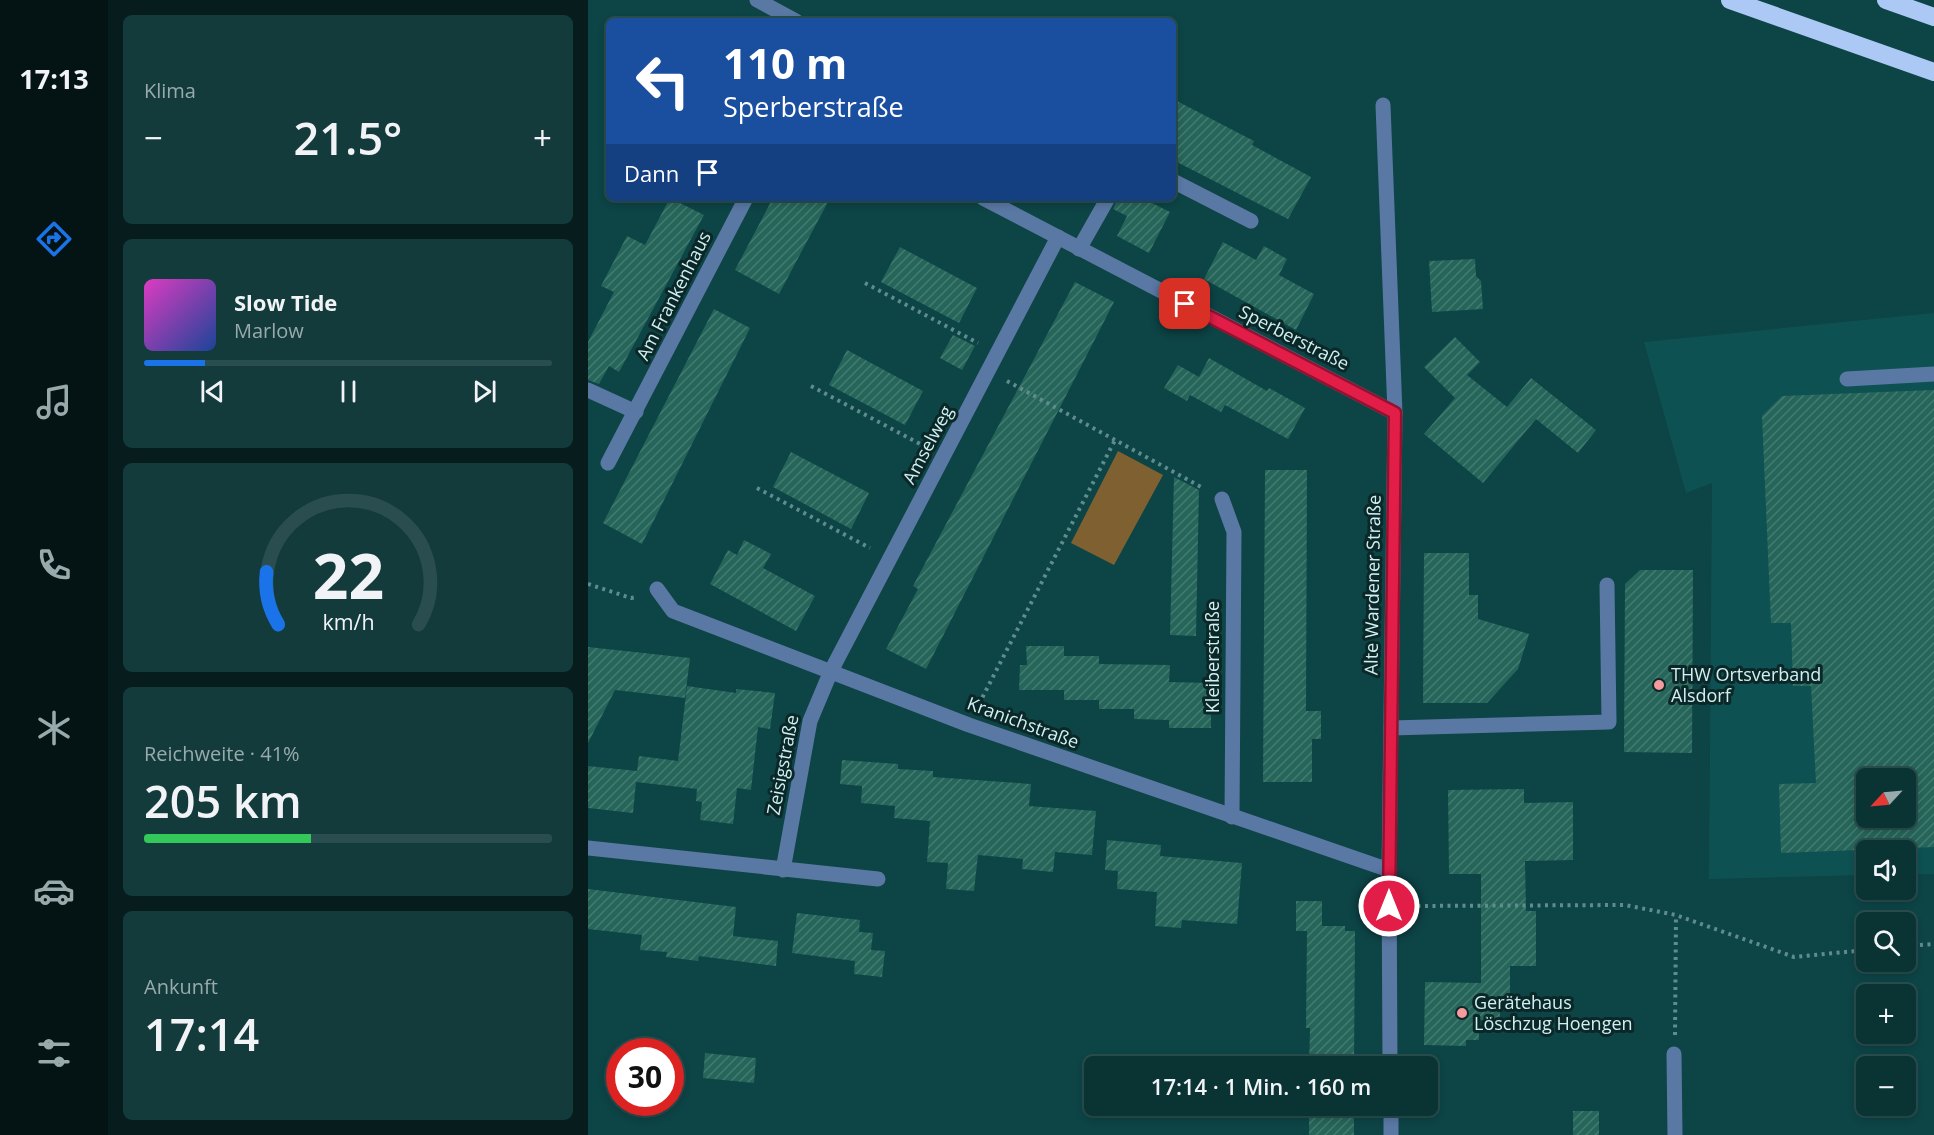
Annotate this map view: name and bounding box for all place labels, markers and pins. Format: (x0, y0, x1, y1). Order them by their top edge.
pin (1159, 278, 1210, 329)
place label: THW Ortsverband Alsdorf (1671, 662, 1821, 707)
marker: THW Ortsverband Alsdorf (1652, 678, 1666, 692)
place label: Gerätehaus Löschzug Hoengen (1474, 990, 1633, 1035)
marker: Gerätehaus Löschzug Hoengen (1455, 1006, 1469, 1020)

